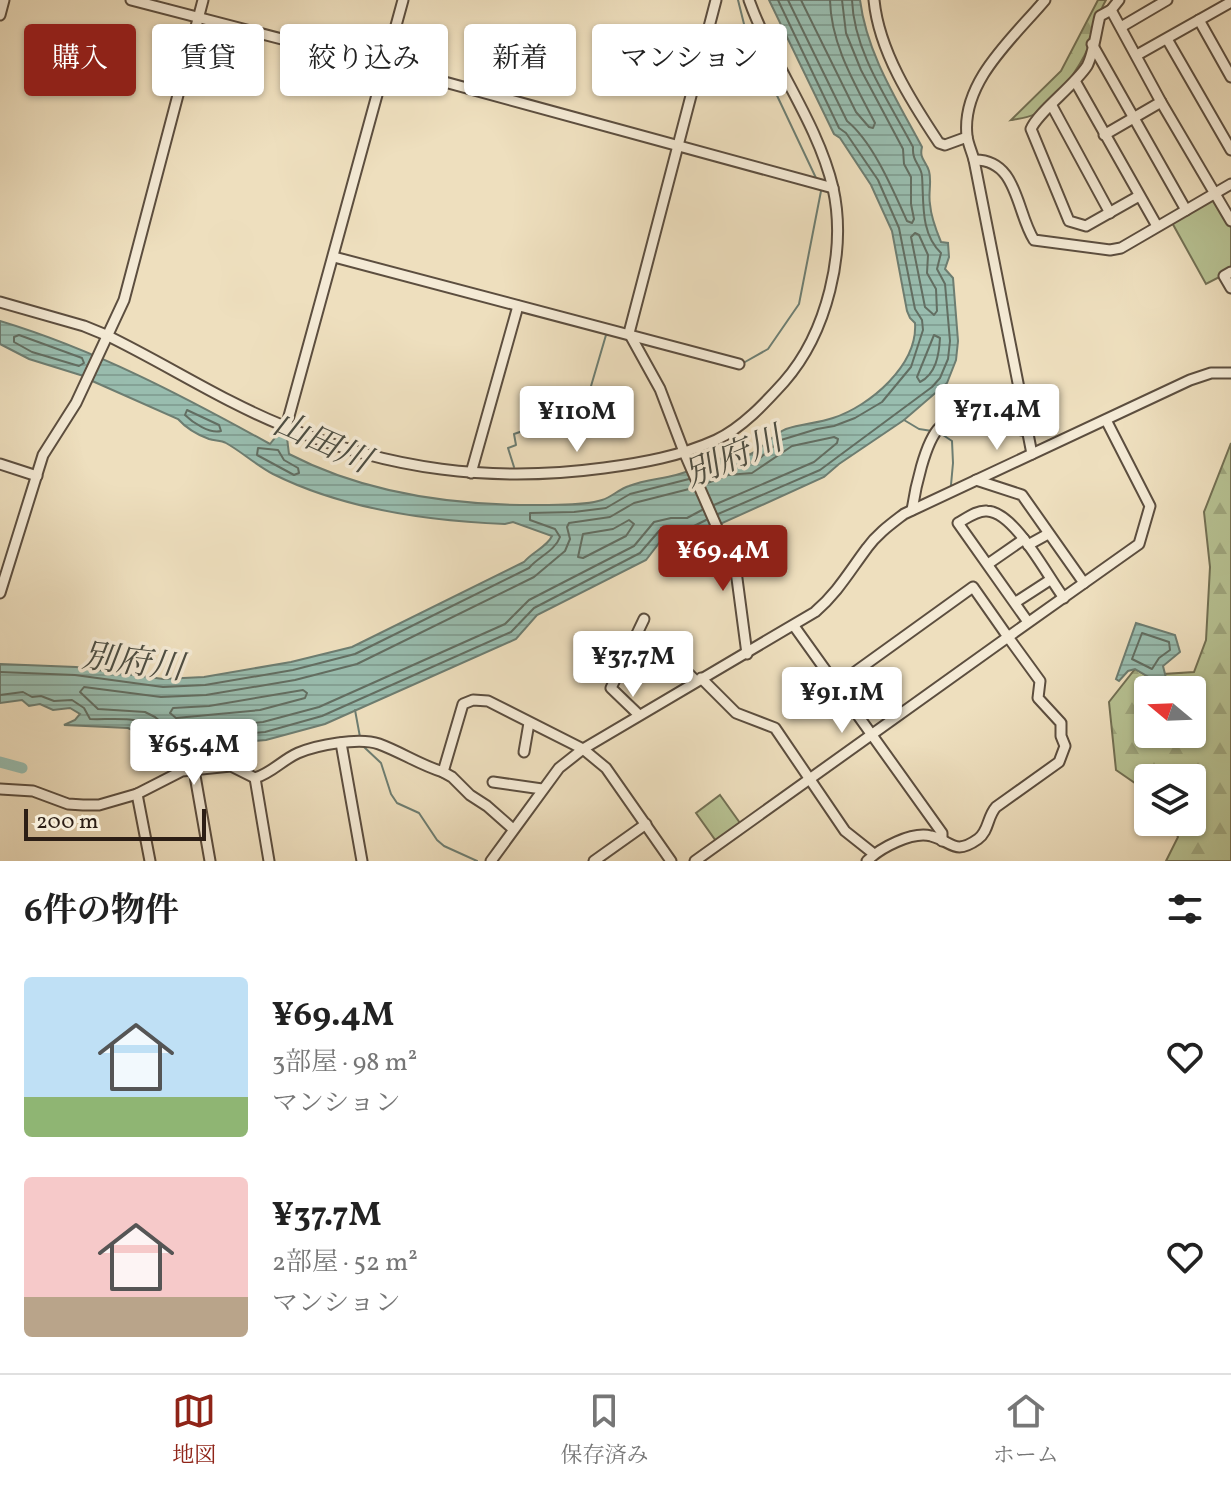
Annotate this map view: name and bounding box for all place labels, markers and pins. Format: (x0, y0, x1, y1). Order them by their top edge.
pin: ¥71.4M (932, 384, 1062, 452)
pin: ¥110M (521, 386, 633, 454)
pin: ¥69.4M (658, 525, 788, 593)
pin: ¥37.7M (568, 631, 698, 699)
pin: ¥91.1M (777, 667, 907, 735)
pin: ¥65.4M (129, 719, 259, 787)

